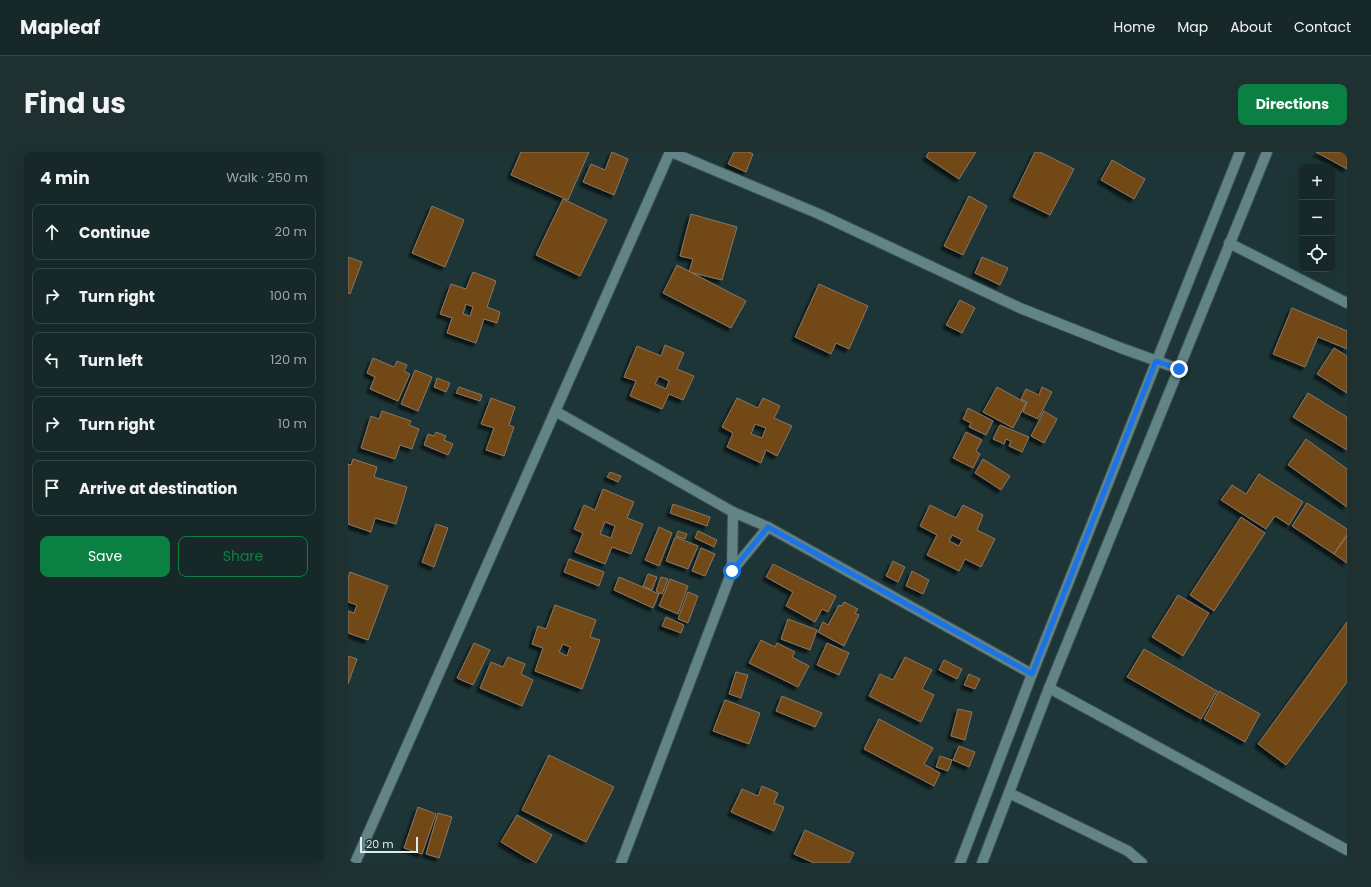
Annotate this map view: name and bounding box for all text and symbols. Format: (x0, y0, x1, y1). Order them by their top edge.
text: Mapleaf (20, 14, 100, 41)
text: Home (1113, 17, 1155, 37)
text: Map (1177, 17, 1208, 37)
text: About (1230, 17, 1272, 37)
text: Contact (1294, 17, 1351, 37)
text: Find us (24, 84, 126, 123)
button: Directions (1238, 84, 1347, 125)
map controls (1299, 164, 1335, 272)
button: + (1299, 164, 1335, 200)
text: 4 min (40, 166, 90, 190)
text: Walk · 250 m (226, 168, 308, 187)
button: − (1299, 200, 1335, 236)
icon: ahead (41, 221, 63, 243)
text: Continue (79, 222, 150, 243)
text: 20 m (274, 222, 307, 241)
button: locate (1299, 236, 1335, 272)
icon: right (41, 285, 63, 307)
text: Turn right (79, 286, 155, 307)
text: 100 m (270, 286, 307, 305)
icon: left (41, 349, 63, 371)
text: Turn left (79, 350, 143, 371)
text: 120 m (270, 350, 307, 369)
route end (1170, 360, 1188, 378)
icon: right (41, 413, 63, 435)
text: Turn right (79, 414, 155, 435)
text: 10 m (278, 414, 307, 433)
icon: arrive (41, 477, 63, 499)
text: Arrive at destination (79, 478, 237, 499)
button: Save (40, 536, 170, 577)
button: Share (178, 536, 308, 577)
route start (723, 562, 741, 580)
scale bar (360, 835, 418, 854)
text: 20 m (366, 836, 394, 852)

